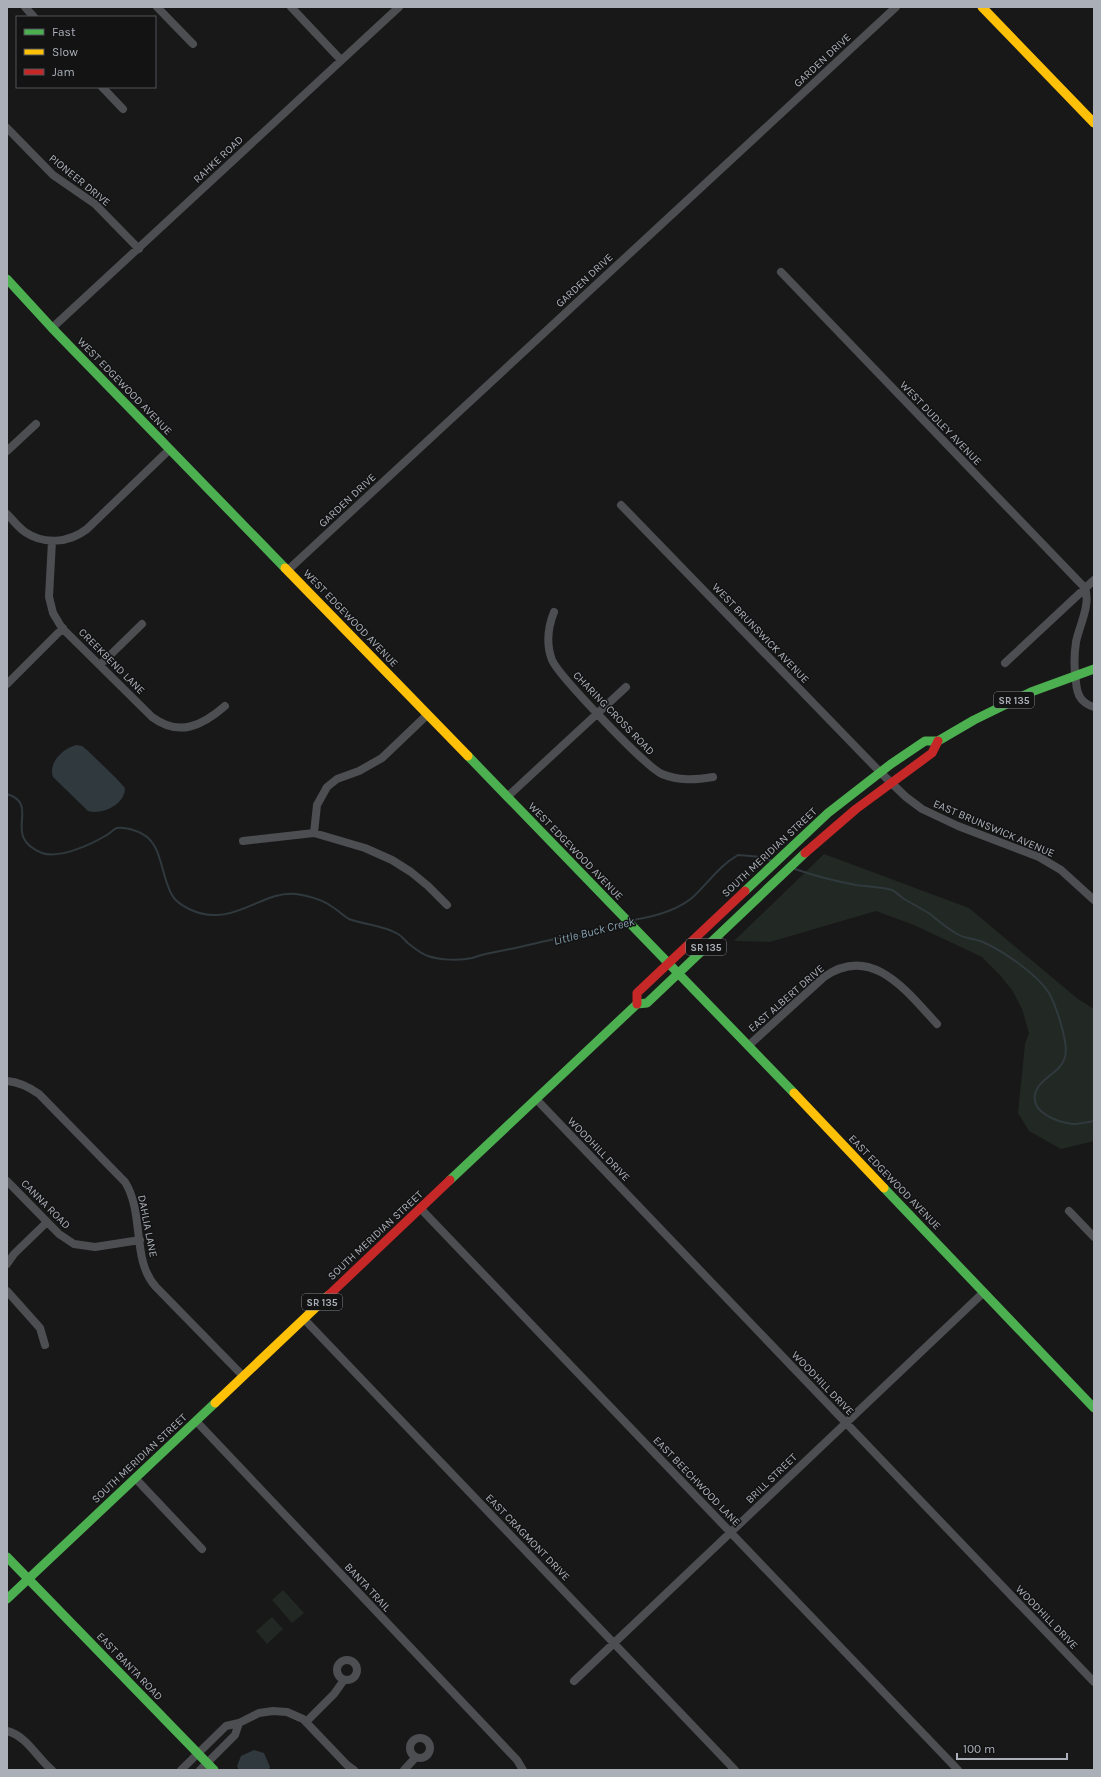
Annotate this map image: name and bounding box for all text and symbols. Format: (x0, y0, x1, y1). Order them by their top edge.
legend (16, 16, 156, 88)
text: Fast (52, 25, 76, 39)
street label: GARDEN DRIVE (791, 31, 854, 90)
text: Slow (52, 45, 78, 59)
text: Jam (52, 65, 75, 79)
street label: RAHKE ROAD (191, 133, 246, 186)
street label: PIONEER DRIVE (46, 152, 113, 209)
street label: GARDEN DRIVE (553, 251, 616, 310)
street label: WEST EDGEWOOD AVENUE (75, 335, 175, 438)
street label: WEST DUDLEY AVENUE (897, 379, 984, 468)
street label: GARDEN DRIVE (316, 471, 379, 530)
street label: WEST EDGEWOOD AVENUE (301, 567, 401, 670)
street label: WEST BRUNSWICK AVENUE (709, 581, 812, 686)
street label: CREEKBEND LANE (76, 626, 147, 697)
street label: CHARING CROSS ROAD (570, 669, 657, 758)
road number: SR 135 (994, 692, 1034, 708)
street label: EAST BRUNSWICK AVENUE (931, 797, 1056, 860)
street label: WEST EDGEWOOD AVENUE (526, 800, 626, 903)
street label: SOUTH MERIDIAN STREET (719, 805, 820, 900)
water label: Little Buck Creek (552, 914, 637, 948)
road number: SR 135 (686, 939, 726, 955)
street label: EAST ALBERT DRIVE (746, 962, 827, 1035)
street label: WOODHILL DRIVE (565, 1115, 633, 1184)
street label: EAST EDGEWOOD AVENUE (846, 1132, 943, 1233)
street label: CANNA ROAD (18, 1177, 73, 1232)
street label: SOUTH MERIDIAN STREET (325, 1188, 426, 1283)
street label: DAHLIA LANE (135, 1194, 160, 1258)
road number: SR 135 (302, 1294, 342, 1310)
street label: WOODHILL DRIVE (789, 1349, 857, 1418)
street label: SOUTH MERIDIAN STREET (89, 1411, 190, 1506)
street label: EAST BEECHWOOD LANE (650, 1434, 743, 1529)
street label: BRILL STREET (743, 1450, 800, 1506)
street label: EAST CRAGMONT DRIVE (483, 1491, 572, 1583)
street label: BANTA TRAIL (342, 1560, 394, 1615)
street label: WOODHILL DRIVE (1013, 1583, 1081, 1652)
street label: EAST BANTA ROAD (94, 1630, 165, 1703)
scale bar (957, 1735, 1067, 1761)
text: 100 m (963, 1742, 995, 1756)

